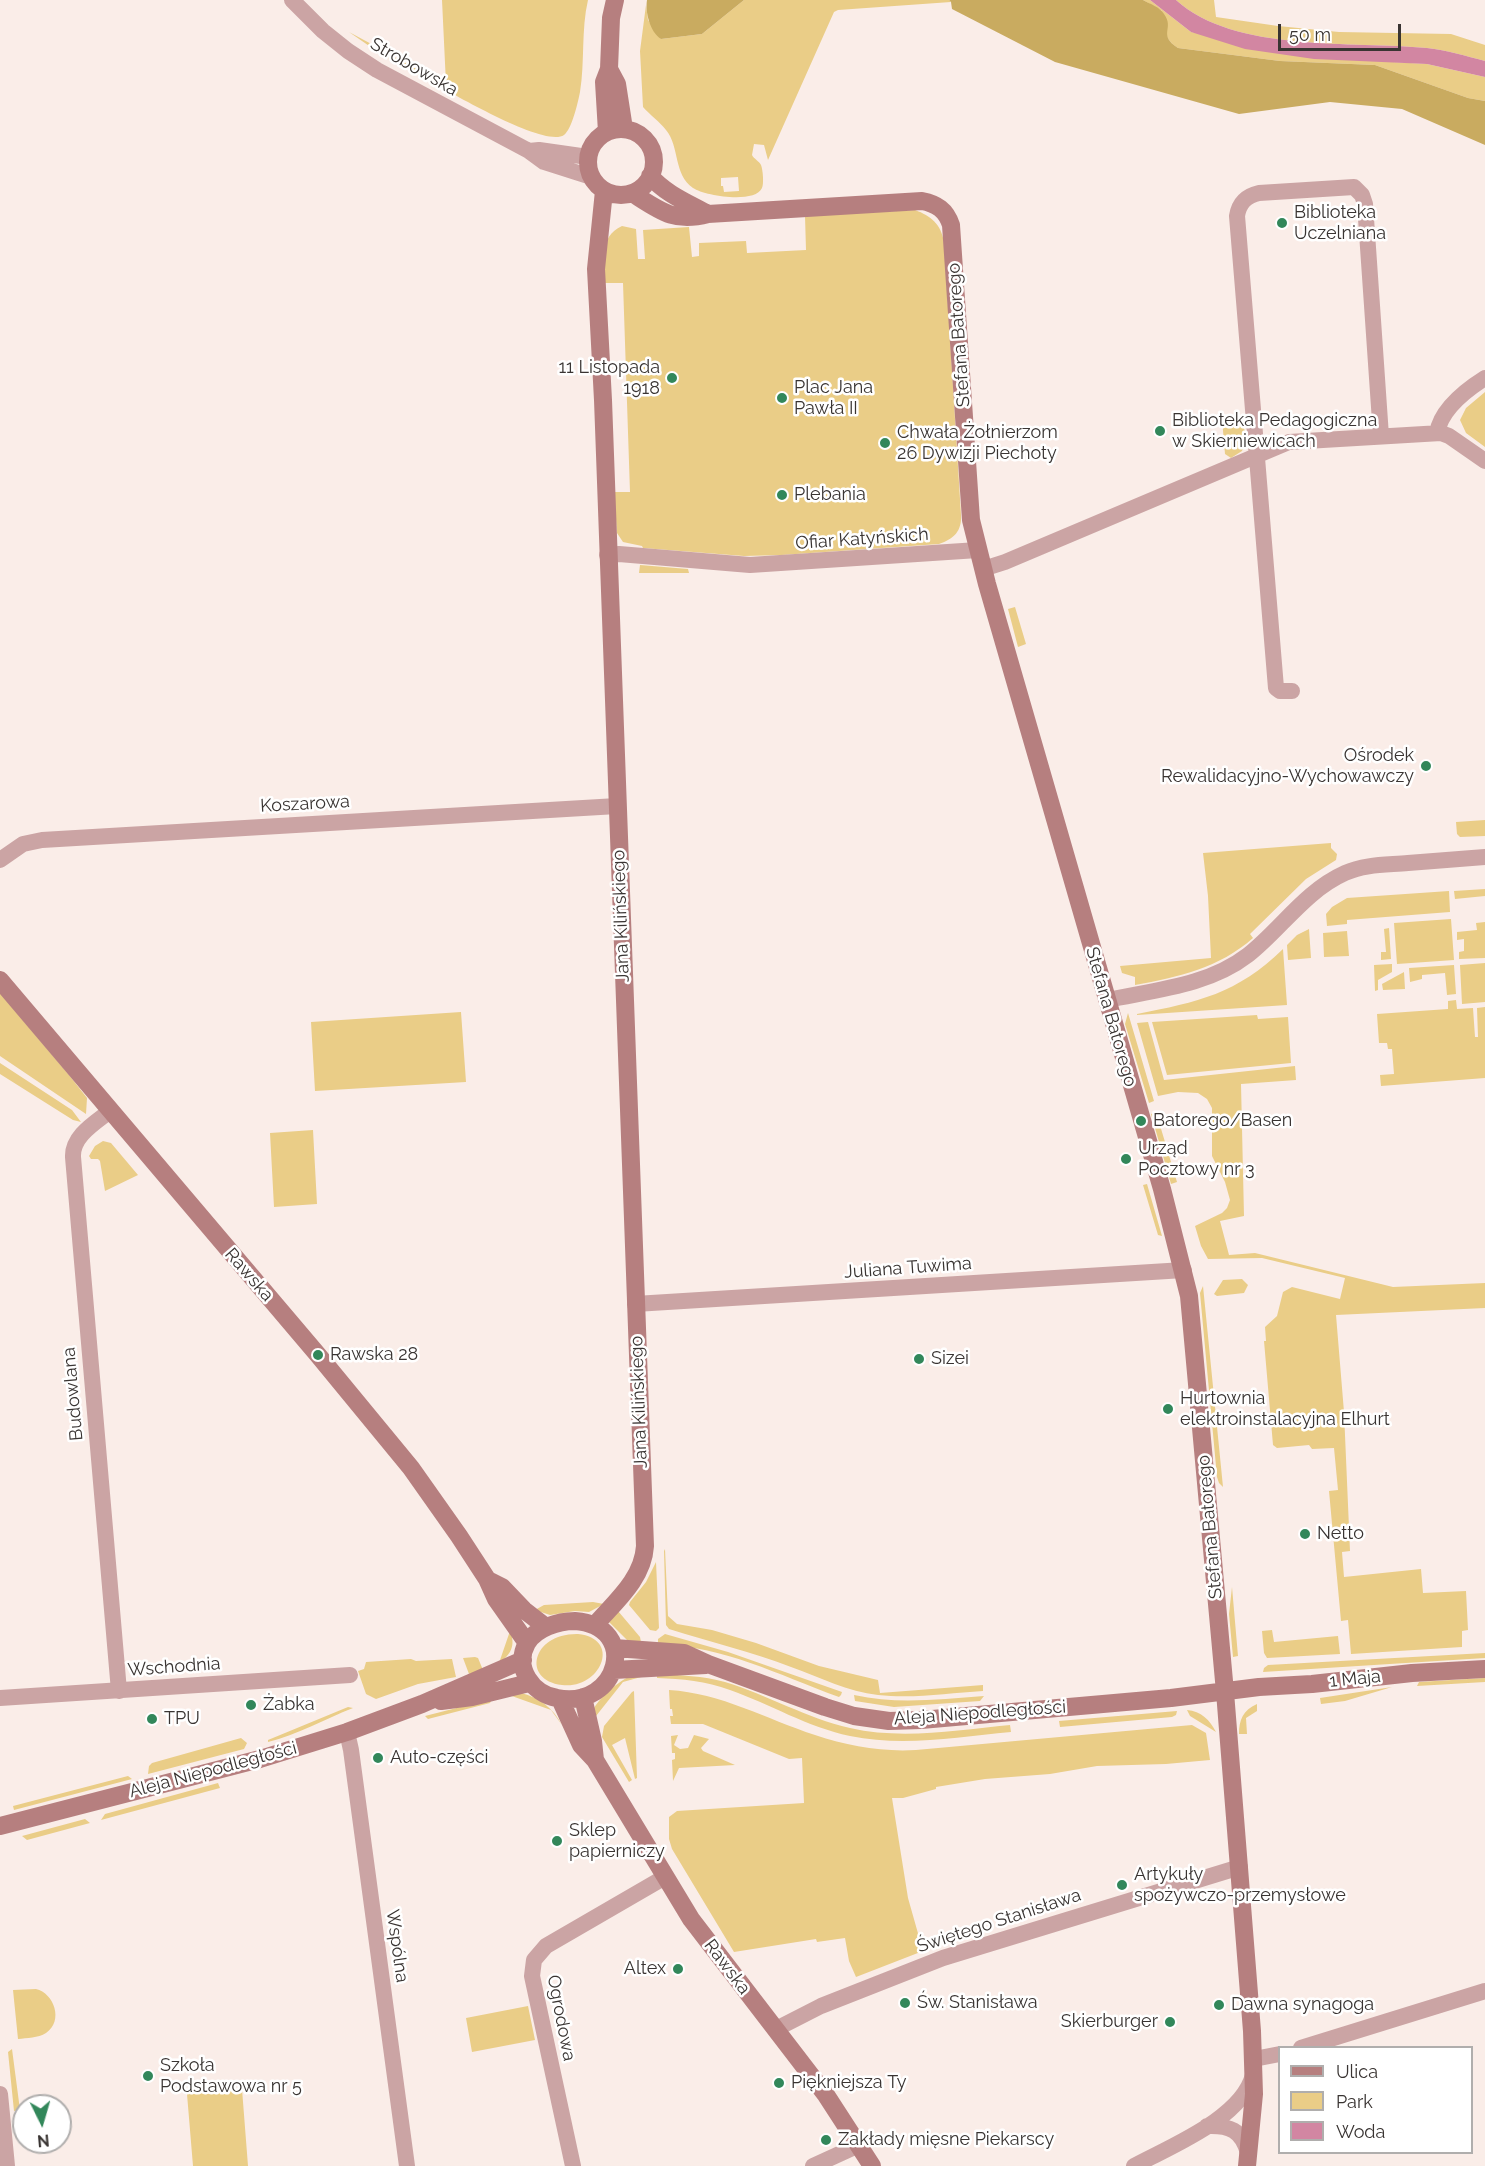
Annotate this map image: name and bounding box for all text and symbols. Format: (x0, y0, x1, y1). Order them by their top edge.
scale bar (1281, 12, 1404, 50)
text: 50 m (1289, 24, 1331, 45)
street label: Strobowska (366, 33, 462, 101)
place label: Biblioteka Uczelniana (1294, 202, 1386, 244)
marker: Biblioteka Uczelniana (1275, 216, 1289, 230)
street label: Stefana Batorego (943, 262, 975, 408)
place label: 11 Listopada 1918 (558, 357, 660, 400)
marker: 11 Listopada 1918 (665, 371, 679, 385)
place label: Plac Jana Pawła II (794, 377, 873, 420)
marker: Plac Jana Pawła II (775, 391, 789, 405)
place label: Biblioteka Pedagogiczna w Skierniewicach (1172, 410, 1377, 452)
place label: Chwała Żołnierzom 26 Dywizji Piechoty (897, 422, 1058, 464)
marker: Biblioteka Pedagogiczna w Skierniewicach (1153, 424, 1167, 438)
marker: Chwała Żołnierzom 26 Dywizji Piechoty (878, 436, 892, 450)
place label: Plebania (794, 484, 866, 506)
marker: Plebania (775, 488, 789, 502)
street label: Ofiar Katyńskich (795, 524, 929, 554)
place label: Ośrodek Rewalidacyjno-Wychowawczy (1161, 745, 1414, 788)
marker: Ośrodek Rewalidacyjno-Wychowawczy (1419, 759, 1433, 773)
street label: Koszarowa (260, 791, 350, 817)
street label: Jana Kilińskiego (608, 849, 634, 983)
street label: Stefana Batorego (1081, 945, 1141, 1089)
place label: Batorego/Basen (1153, 1110, 1292, 1132)
marker: Batorego/Basen (1134, 1114, 1148, 1128)
place label: Urząd Pocztowy nr 3 (1138, 1138, 1255, 1180)
marker: Urząd Pocztowy nr 3 (1119, 1152, 1133, 1166)
street label: Rawska (220, 1244, 278, 1306)
street label: Juliana Tuwima (843, 1253, 973, 1283)
street label: Jana Kilińskiego (626, 1335, 652, 1469)
place label: Rawska 28 (330, 1344, 418, 1366)
street label: Budowlana (58, 1346, 88, 1442)
marker: Rawska 28 (311, 1348, 325, 1362)
place label: Sizei (931, 1348, 969, 1370)
marker: Sizei (912, 1352, 926, 1366)
place label: Hurtownia elektroinstalacyjna Elhurt (1180, 1388, 1390, 1430)
marker: Hurtownia elektroinstalacyjna Elhurt (1161, 1402, 1175, 1416)
street label: Stefana Batorego (1193, 1454, 1227, 1600)
place label: Netto (1317, 1523, 1364, 1545)
marker: Netto (1298, 1527, 1312, 1541)
street label: Wschodnia (127, 1653, 221, 1681)
street label: 1 Maja (1328, 1666, 1382, 1692)
place label: Żabka (263, 1694, 315, 1716)
street label: Aleja Niepodległości (893, 1696, 1067, 1730)
marker: Żabka (244, 1698, 258, 1712)
place label: TPU (164, 1708, 200, 1730)
marker: TPU (145, 1712, 159, 1726)
street label: Aleja Niepodległości (127, 1737, 299, 1803)
place label: Auto-części (390, 1747, 488, 1769)
marker: Auto-części (371, 1751, 385, 1765)
place label: Sklep papierniczy (569, 1820, 665, 1862)
marker: Sklep papierniczy (550, 1834, 564, 1848)
place label: Artykuły spożywczo-przemysłowe (1134, 1864, 1346, 1906)
marker: Artykuły spożywczo-przemysłowe (1115, 1878, 1129, 1892)
street label: Świętego Stanisława (914, 1884, 1084, 1958)
street label: Wspólna (381, 1908, 413, 1984)
street label: Rawska (699, 1935, 755, 1999)
place label: Altex (624, 1958, 666, 1980)
marker: Altex (671, 1962, 685, 1976)
street label: Ogrodowa (542, 1973, 580, 2063)
place label: Św. Stanisława (917, 1992, 1038, 2014)
place label: Dawna synagoga (1231, 1994, 1374, 2016)
marker: Św. Stanisława (898, 1996, 912, 2010)
marker: Dawna synagoga (1212, 1998, 1226, 2012)
place label: Skierburger (1061, 2011, 1158, 2033)
marker: Skierburger (1163, 2015, 1177, 2029)
legend (1278, 2046, 1473, 2154)
place label: Szkoła Podstawowa nr 5 (160, 2055, 302, 2098)
text: Ulica (1336, 2061, 1378, 2082)
marker: Szkoła Podstawowa nr 5 (141, 2069, 155, 2083)
place label: Piękniejsza Ty (791, 2072, 906, 2094)
marker: Piękniejsza Ty (772, 2076, 786, 2090)
text: Park (1336, 2091, 1373, 2112)
north arrow (12, 2094, 72, 2154)
text: Woda (1336, 2121, 1385, 2142)
place label: Zakłady mięsne Piekarscy (838, 2129, 1054, 2151)
text: N (37, 2130, 50, 2150)
marker: Zakłady mięsne Piekarscy (819, 2133, 833, 2147)

